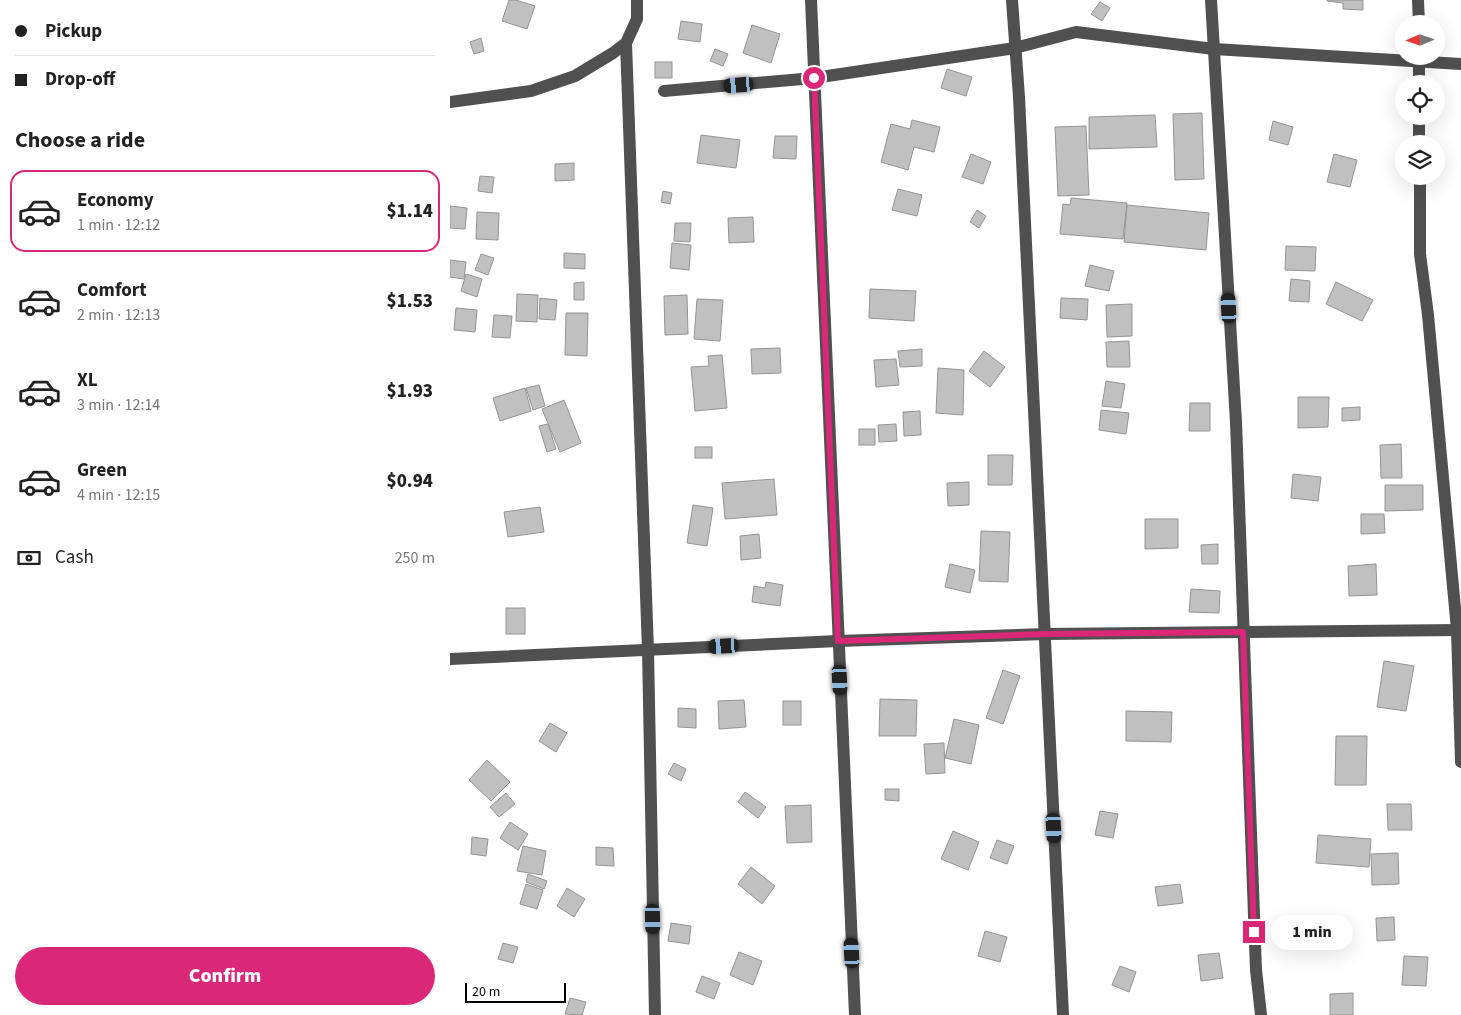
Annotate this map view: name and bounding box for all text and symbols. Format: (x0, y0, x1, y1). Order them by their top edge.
north arrow (1395, 15, 1445, 65)
map controls (1395, 15, 1445, 185)
text: Pickup (45, 18, 102, 45)
text: Drop-off (45, 66, 115, 93)
route start (803, 67, 825, 89)
button: locate (1395, 75, 1445, 125)
car (723, 76, 754, 94)
text: Choose a ride (15, 124, 145, 156)
button: layers (1395, 135, 1445, 185)
text: Economy (77, 187, 154, 214)
icon: car (17, 189, 62, 234)
text: $1.14 (387, 198, 433, 225)
text: 1 min · 12:12 (77, 214, 160, 236)
text: Comfort (77, 277, 147, 304)
icon: car (17, 279, 62, 324)
text: $1.53 (387, 288, 433, 315)
car (1220, 293, 1237, 323)
text: 2 min · 12:13 (77, 304, 160, 326)
text: XL (77, 367, 98, 394)
icon: car (17, 369, 62, 414)
text: $1.93 (387, 378, 433, 405)
text: 3 min · 12:14 (77, 394, 160, 416)
text: Green (77, 457, 127, 484)
icon: car (17, 459, 62, 504)
text: $0.94 (387, 468, 433, 495)
text: 4 min · 12:15 (77, 484, 160, 506)
icon: cash (15, 544, 43, 572)
text: Cash (55, 544, 94, 571)
text: 250 m (395, 547, 435, 569)
car (708, 638, 739, 654)
car (831, 665, 848, 695)
car (1045, 813, 1062, 843)
car (645, 904, 660, 934)
callout: 1 min (1272, 914, 1354, 950)
route end (1243, 921, 1265, 943)
text: 1 min (1292, 921, 1332, 943)
car (843, 938, 860, 968)
button: Confirm (15, 947, 435, 1005)
scale bar (465, 980, 566, 1003)
text: 20 m (472, 982, 500, 1002)

